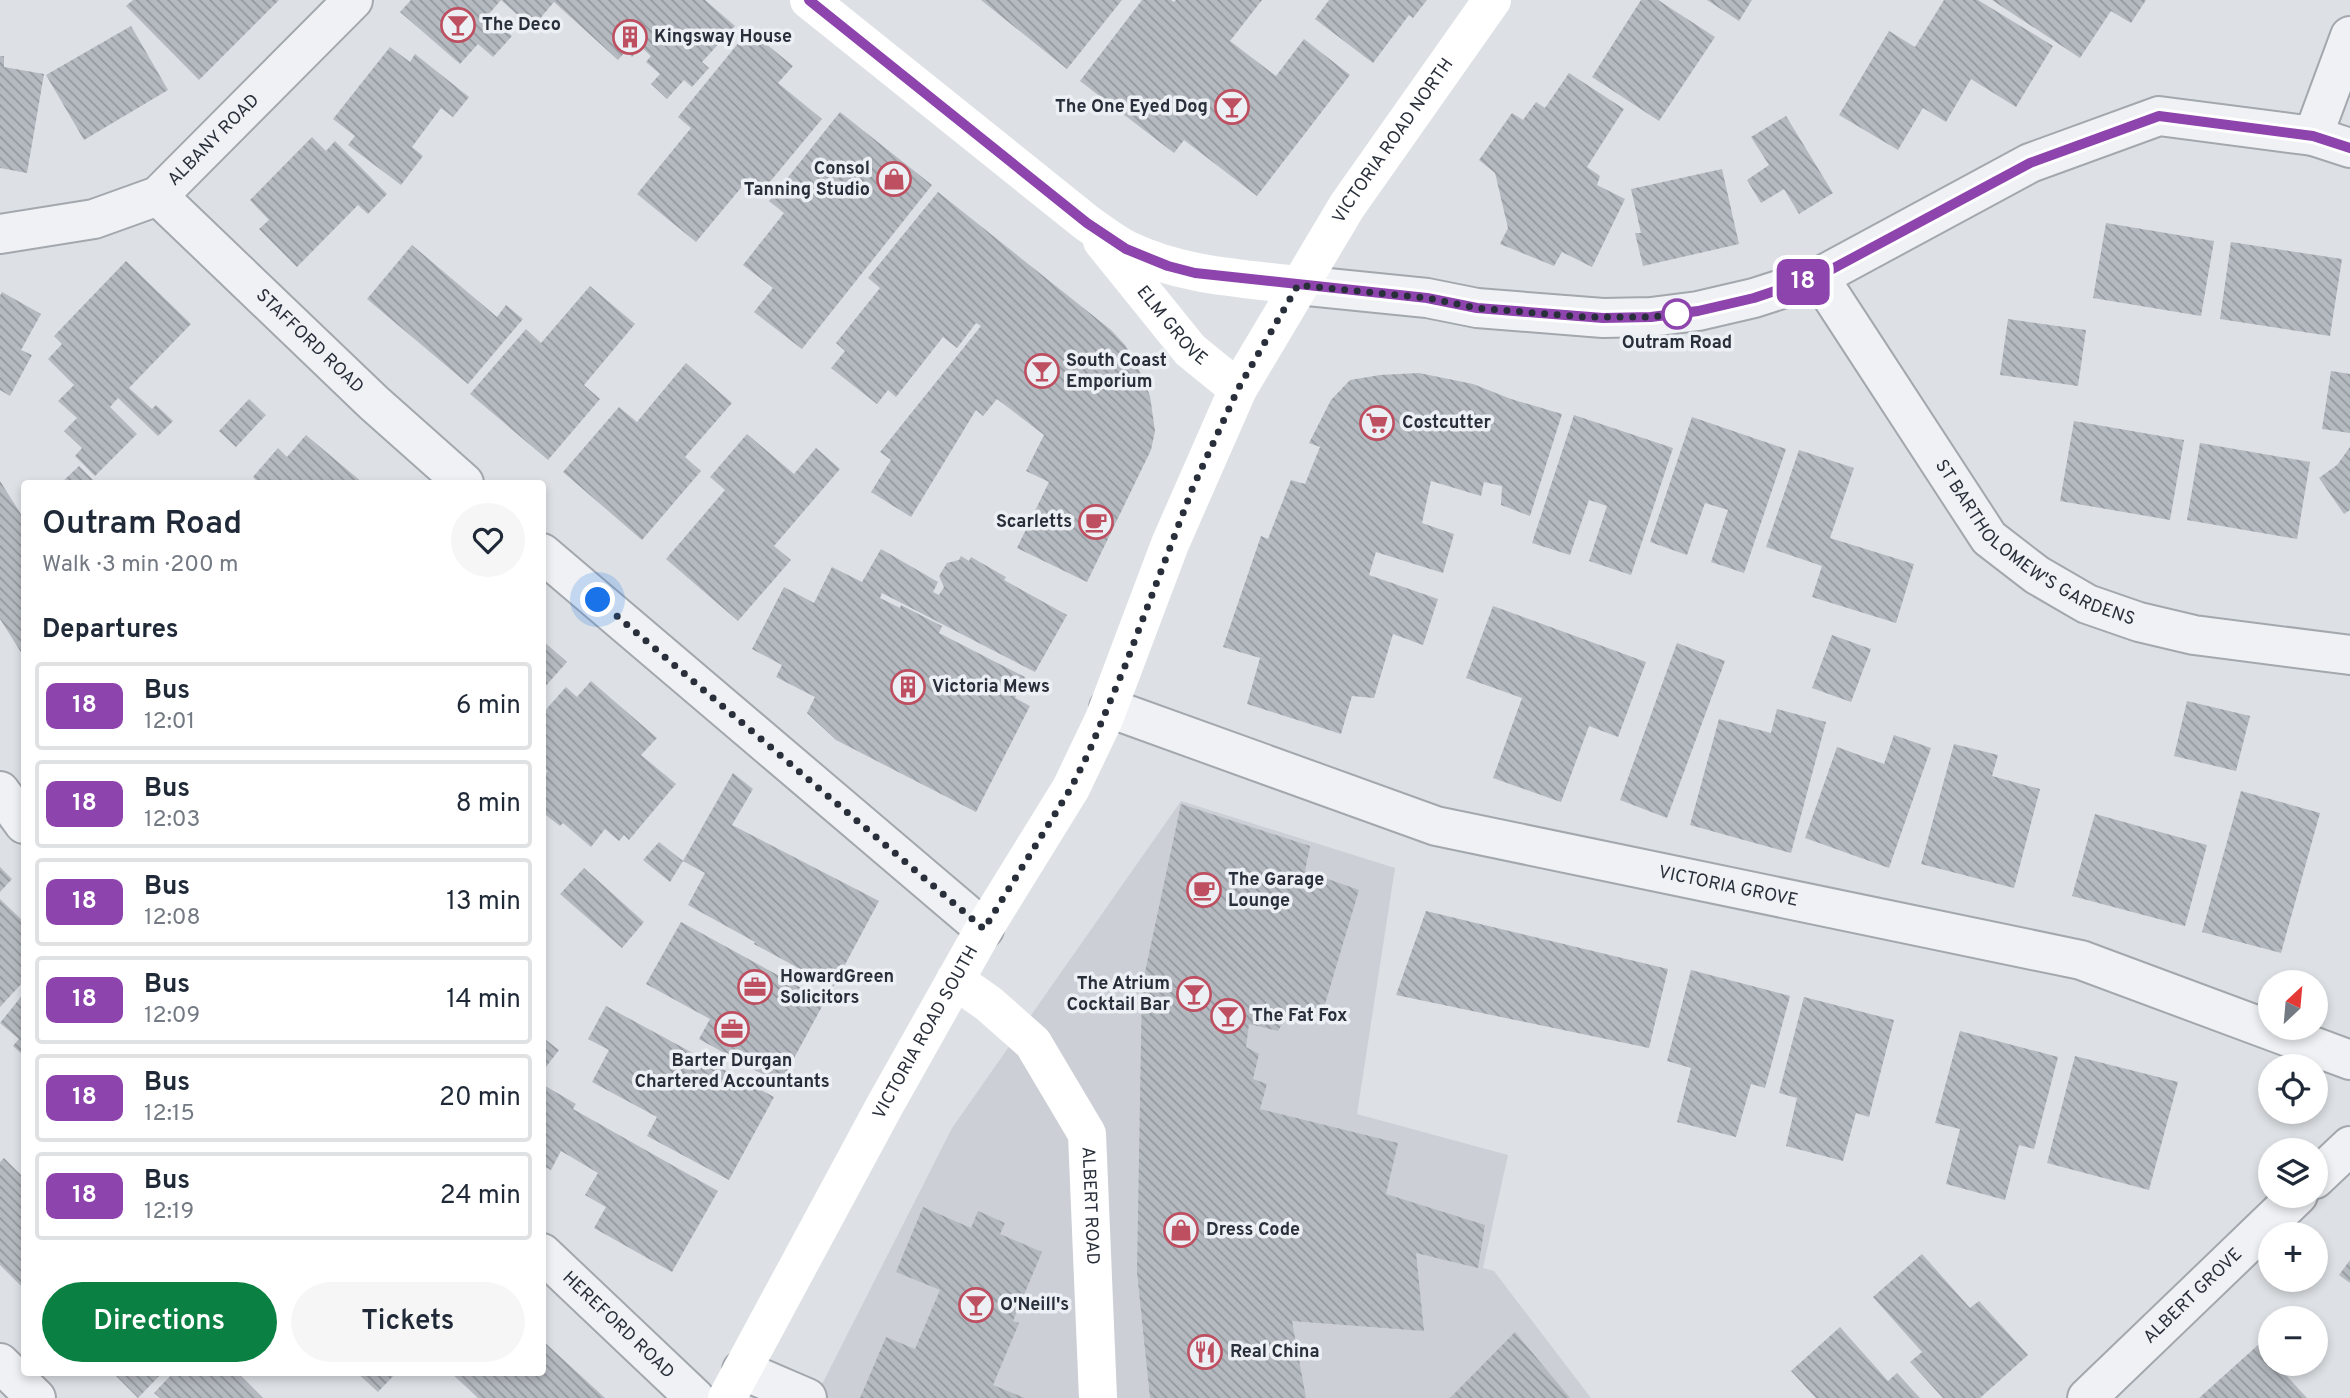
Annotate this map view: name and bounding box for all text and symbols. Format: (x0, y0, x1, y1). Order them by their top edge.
bar icon: The Deco (439, 6, 477, 44)
place label: The Deco (482, 14, 561, 37)
building icon: Kingsway House (611, 18, 649, 56)
place label: Kingsway House (654, 26, 792, 49)
street label: VICTORIA ROAD NORTH (1328, 54, 1459, 228)
bar icon: The One Eyed Dog (1213, 88, 1251, 126)
street label: ALBANY ROAD (163, 89, 264, 191)
place label: The One Eyed Dog (1055, 96, 1208, 119)
place label: Consol Tanning Studio (744, 158, 870, 202)
shop icon: Consol Tanning Studio (875, 160, 913, 198)
line badge: 18 (1772, 259, 1834, 305)
text: 18 (1791, 267, 1815, 297)
street label: ELM GROVE (1131, 281, 1212, 371)
street label: STAFFORD ROAD (251, 284, 368, 398)
marker: Outram Road (1662, 299, 1692, 329)
place label: Outram Road (1622, 332, 1732, 355)
place label: South Coast Emporium (1066, 350, 1167, 394)
bar icon: South Coast Emporium (1023, 352, 1061, 390)
supermarket icon: Costcutter (1358, 404, 1396, 442)
place label: Costcutter (1402, 412, 1492, 435)
street label: ST BARTHOLOMEW'S GARDENS (1929, 455, 2138, 631)
button: heart (451, 503, 525, 577)
cafe icon: Scarletts (1077, 503, 1115, 541)
text: Outram Road (42, 504, 242, 546)
place label: Scarletts (996, 511, 1072, 534)
text: Walk · 3 min · 200 m (42, 551, 239, 580)
your location (580, 582, 615, 617)
text: Departures (42, 614, 179, 647)
building icon: Victoria Mews (889, 668, 927, 706)
text: Bus (144, 675, 190, 708)
place label: Victoria Mews (932, 676, 1050, 699)
text: 6 min (456, 690, 521, 723)
text: 18 (72, 691, 97, 721)
text: 12:01 (144, 708, 195, 737)
text: Bus (144, 773, 190, 806)
text: 8 min (456, 788, 521, 821)
text: 18 (72, 789, 97, 819)
text: 12:03 (144, 806, 200, 835)
street label: VICTORIA GROVE (1656, 861, 1800, 912)
place label: The Garage Lounge (1228, 869, 1324, 913)
text: Bus (144, 871, 190, 904)
cafe icon: The Garage Lounge (1185, 871, 1223, 909)
text: 13 min (446, 886, 521, 919)
text: 18 (72, 887, 97, 917)
text: 12:08 (144, 904, 201, 933)
street label: VICTORIA ROAD SOUTH (868, 942, 984, 1123)
place label: HowardGreen Solicitors (780, 966, 894, 1010)
office icon: HowardGreen Solicitors (736, 968, 774, 1006)
text: Bus (144, 969, 190, 1002)
north arrow (2258, 970, 2328, 1040)
map controls (2258, 970, 2328, 1376)
place label: The Atrium Cocktail Bar (1067, 973, 1170, 1017)
bar icon: The Atrium Cocktail Bar (1175, 975, 1213, 1013)
text: 14 min (446, 984, 521, 1017)
text: 18 (72, 985, 97, 1015)
bar icon: The Fat Fox (1209, 997, 1247, 1035)
text: 12:09 (144, 1002, 200, 1031)
place label: The Fat Fox (1252, 1005, 1347, 1028)
office icon: Barter Durgan Chartered Accountants (713, 1010, 751, 1048)
place label: Barter Durgan Chartered Accountants (634, 1050, 830, 1094)
button: locate (2258, 1054, 2328, 1124)
text: Bus (144, 1067, 190, 1100)
text: 20 min (439, 1082, 521, 1115)
text: 18 (72, 1083, 97, 1113)
text: 12:15 (144, 1100, 195, 1129)
button: layers (2258, 1138, 2328, 1208)
street label: ALBERT ROAD (1076, 1146, 1104, 1265)
text: Bus (144, 1165, 190, 1198)
text: 24 min (440, 1180, 521, 1213)
text: 18 (72, 1181, 97, 1211)
text: 12:19 (144, 1198, 194, 1227)
shop icon: Dress Code (1162, 1211, 1200, 1249)
place label: Dress Code (1206, 1219, 1300, 1242)
button: + (2258, 1222, 2328, 1292)
street label: ALBERT GROVE (2139, 1243, 2247, 1349)
street label: HEREFORD ROAD (557, 1267, 679, 1384)
button: Directions (42, 1282, 277, 1362)
button: Tickets (291, 1282, 525, 1362)
bar icon: O'Neill's (957, 1286, 995, 1324)
place label: O'Neill's (1000, 1294, 1069, 1317)
button: − (2258, 1306, 2328, 1376)
restaurant icon: Real China (1186, 1333, 1224, 1371)
place label: Real China (1230, 1341, 1320, 1364)

